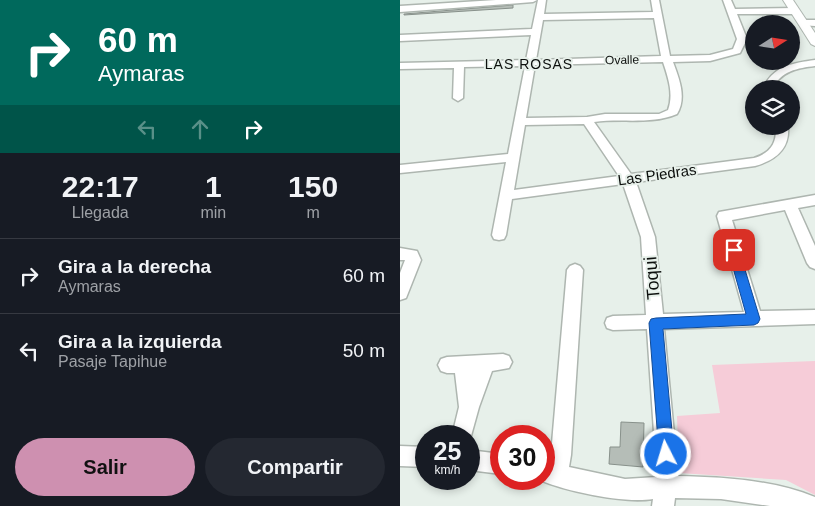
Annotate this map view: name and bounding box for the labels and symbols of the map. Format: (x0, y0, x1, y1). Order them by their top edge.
north arrow (745, 15, 800, 70)
street label: Ovalle (605, 53, 639, 67)
district label: LAS ROSAS (485, 56, 573, 72)
street label: Las Piedras (617, 161, 697, 188)
pin (713, 229, 755, 271)
street label: Toqui (640, 256, 664, 300)
speed limit sign: 30 (490, 425, 555, 490)
position arrow (639, 427, 691, 479)

